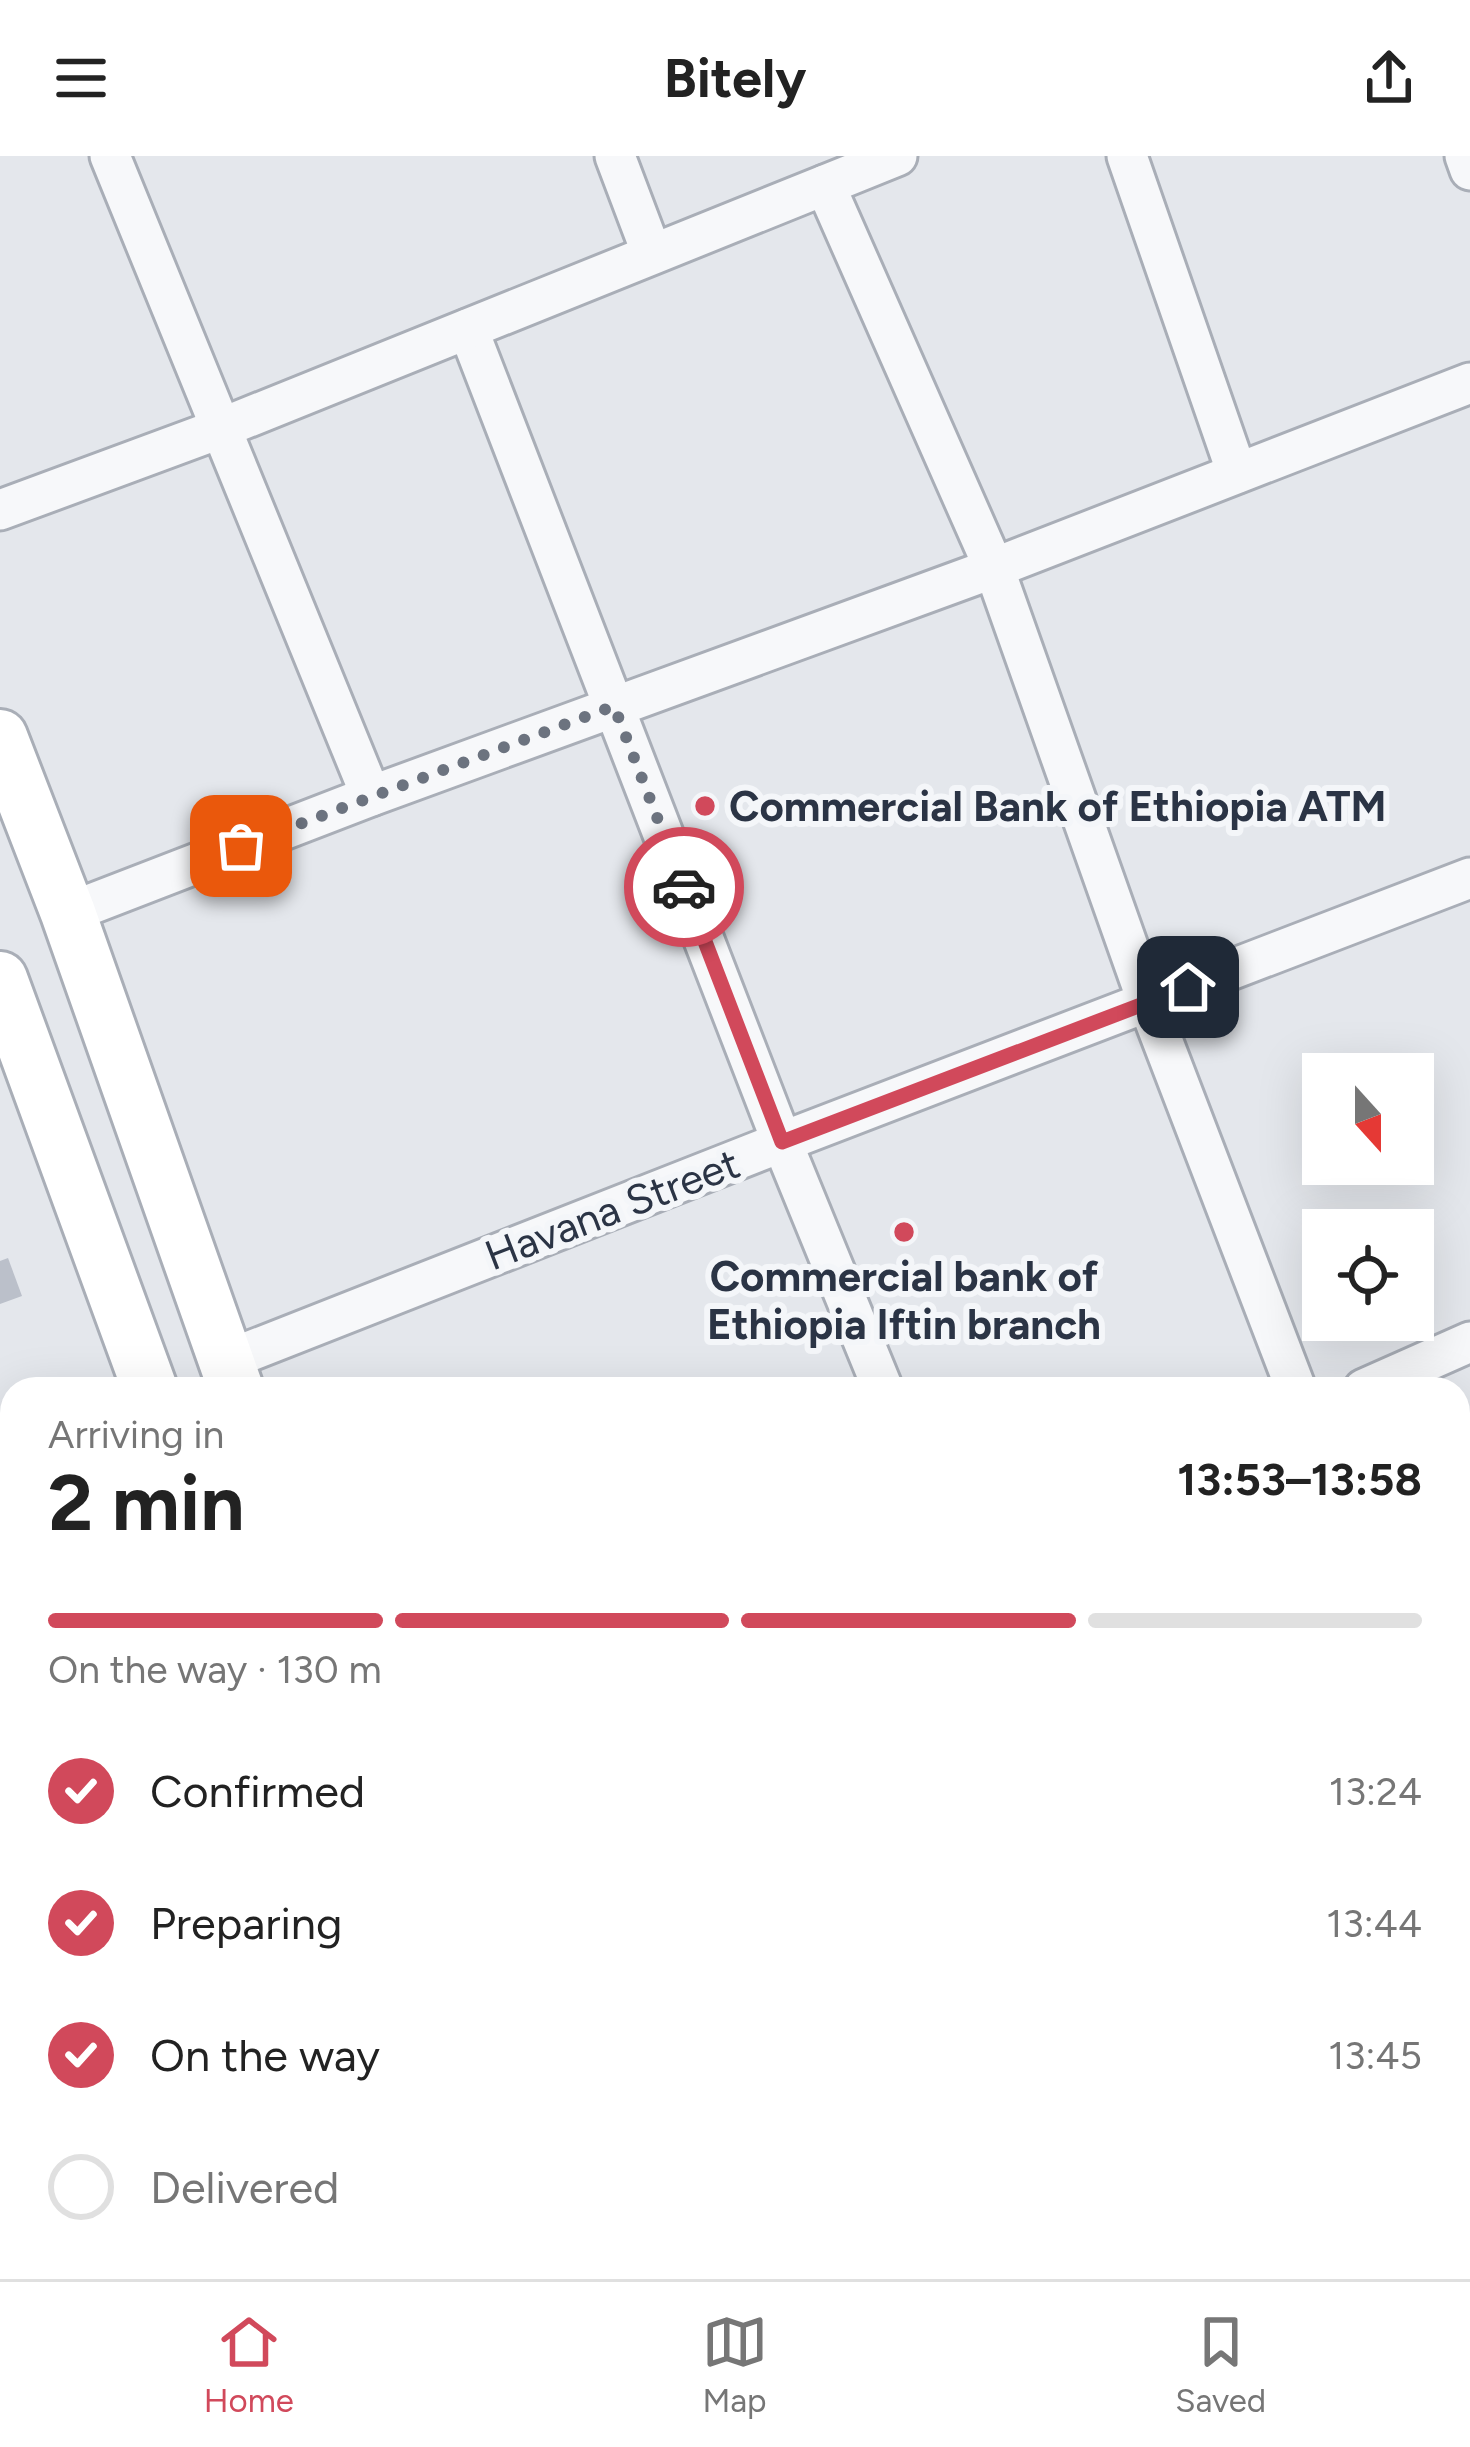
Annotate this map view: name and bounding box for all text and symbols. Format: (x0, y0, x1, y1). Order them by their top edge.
icon: menu (48, 45, 114, 111)
icon: share (1356, 45, 1422, 111)
text: Bitely (664, 46, 806, 111)
place label: Commercial Bank of Ethiopia ATM (729, 781, 1386, 832)
marker: Commercial Bank of Ethiopia ATM (692, 793, 718, 819)
pin (190, 795, 292, 897)
icon: bag (208, 813, 274, 879)
courier (624, 827, 744, 947)
icon: car (651, 854, 717, 920)
pin (1137, 936, 1239, 1038)
icon: home (1155, 954, 1221, 1020)
north arrow (1302, 1053, 1434, 1185)
map controls (1302, 1053, 1434, 1341)
street label: Havana Street (478, 1138, 747, 1281)
button: locate (1302, 1209, 1434, 1341)
marker: Commercial bank of Ethiopia Iftin branch (891, 1219, 917, 1245)
place label: Commercial bank of Ethiopia Iftin branch (707, 1251, 1101, 1350)
text: Arriving in (48, 1411, 224, 1458)
text: 13:53–13:58 (1177, 1452, 1422, 1506)
text: 2 min (48, 1456, 244, 1550)
text: On the way · 130 m (48, 1646, 382, 1693)
icon: check (48, 1758, 114, 1824)
text: Confirmed (150, 1764, 365, 1818)
text: 13:24 (1329, 1768, 1422, 1815)
icon: check (48, 1890, 114, 1956)
text: Preparing (150, 1896, 342, 1950)
text: 13:44 (1326, 1900, 1422, 1947)
icon: check (48, 2022, 114, 2088)
text: On the way (150, 2028, 380, 2082)
text: 13:45 (1328, 2032, 1422, 2079)
text: Delivered (150, 2160, 339, 2214)
tab: Home (204, 2309, 294, 2420)
tab: Map (702, 2309, 768, 2420)
tab: Saved (1175, 2309, 1266, 2420)

